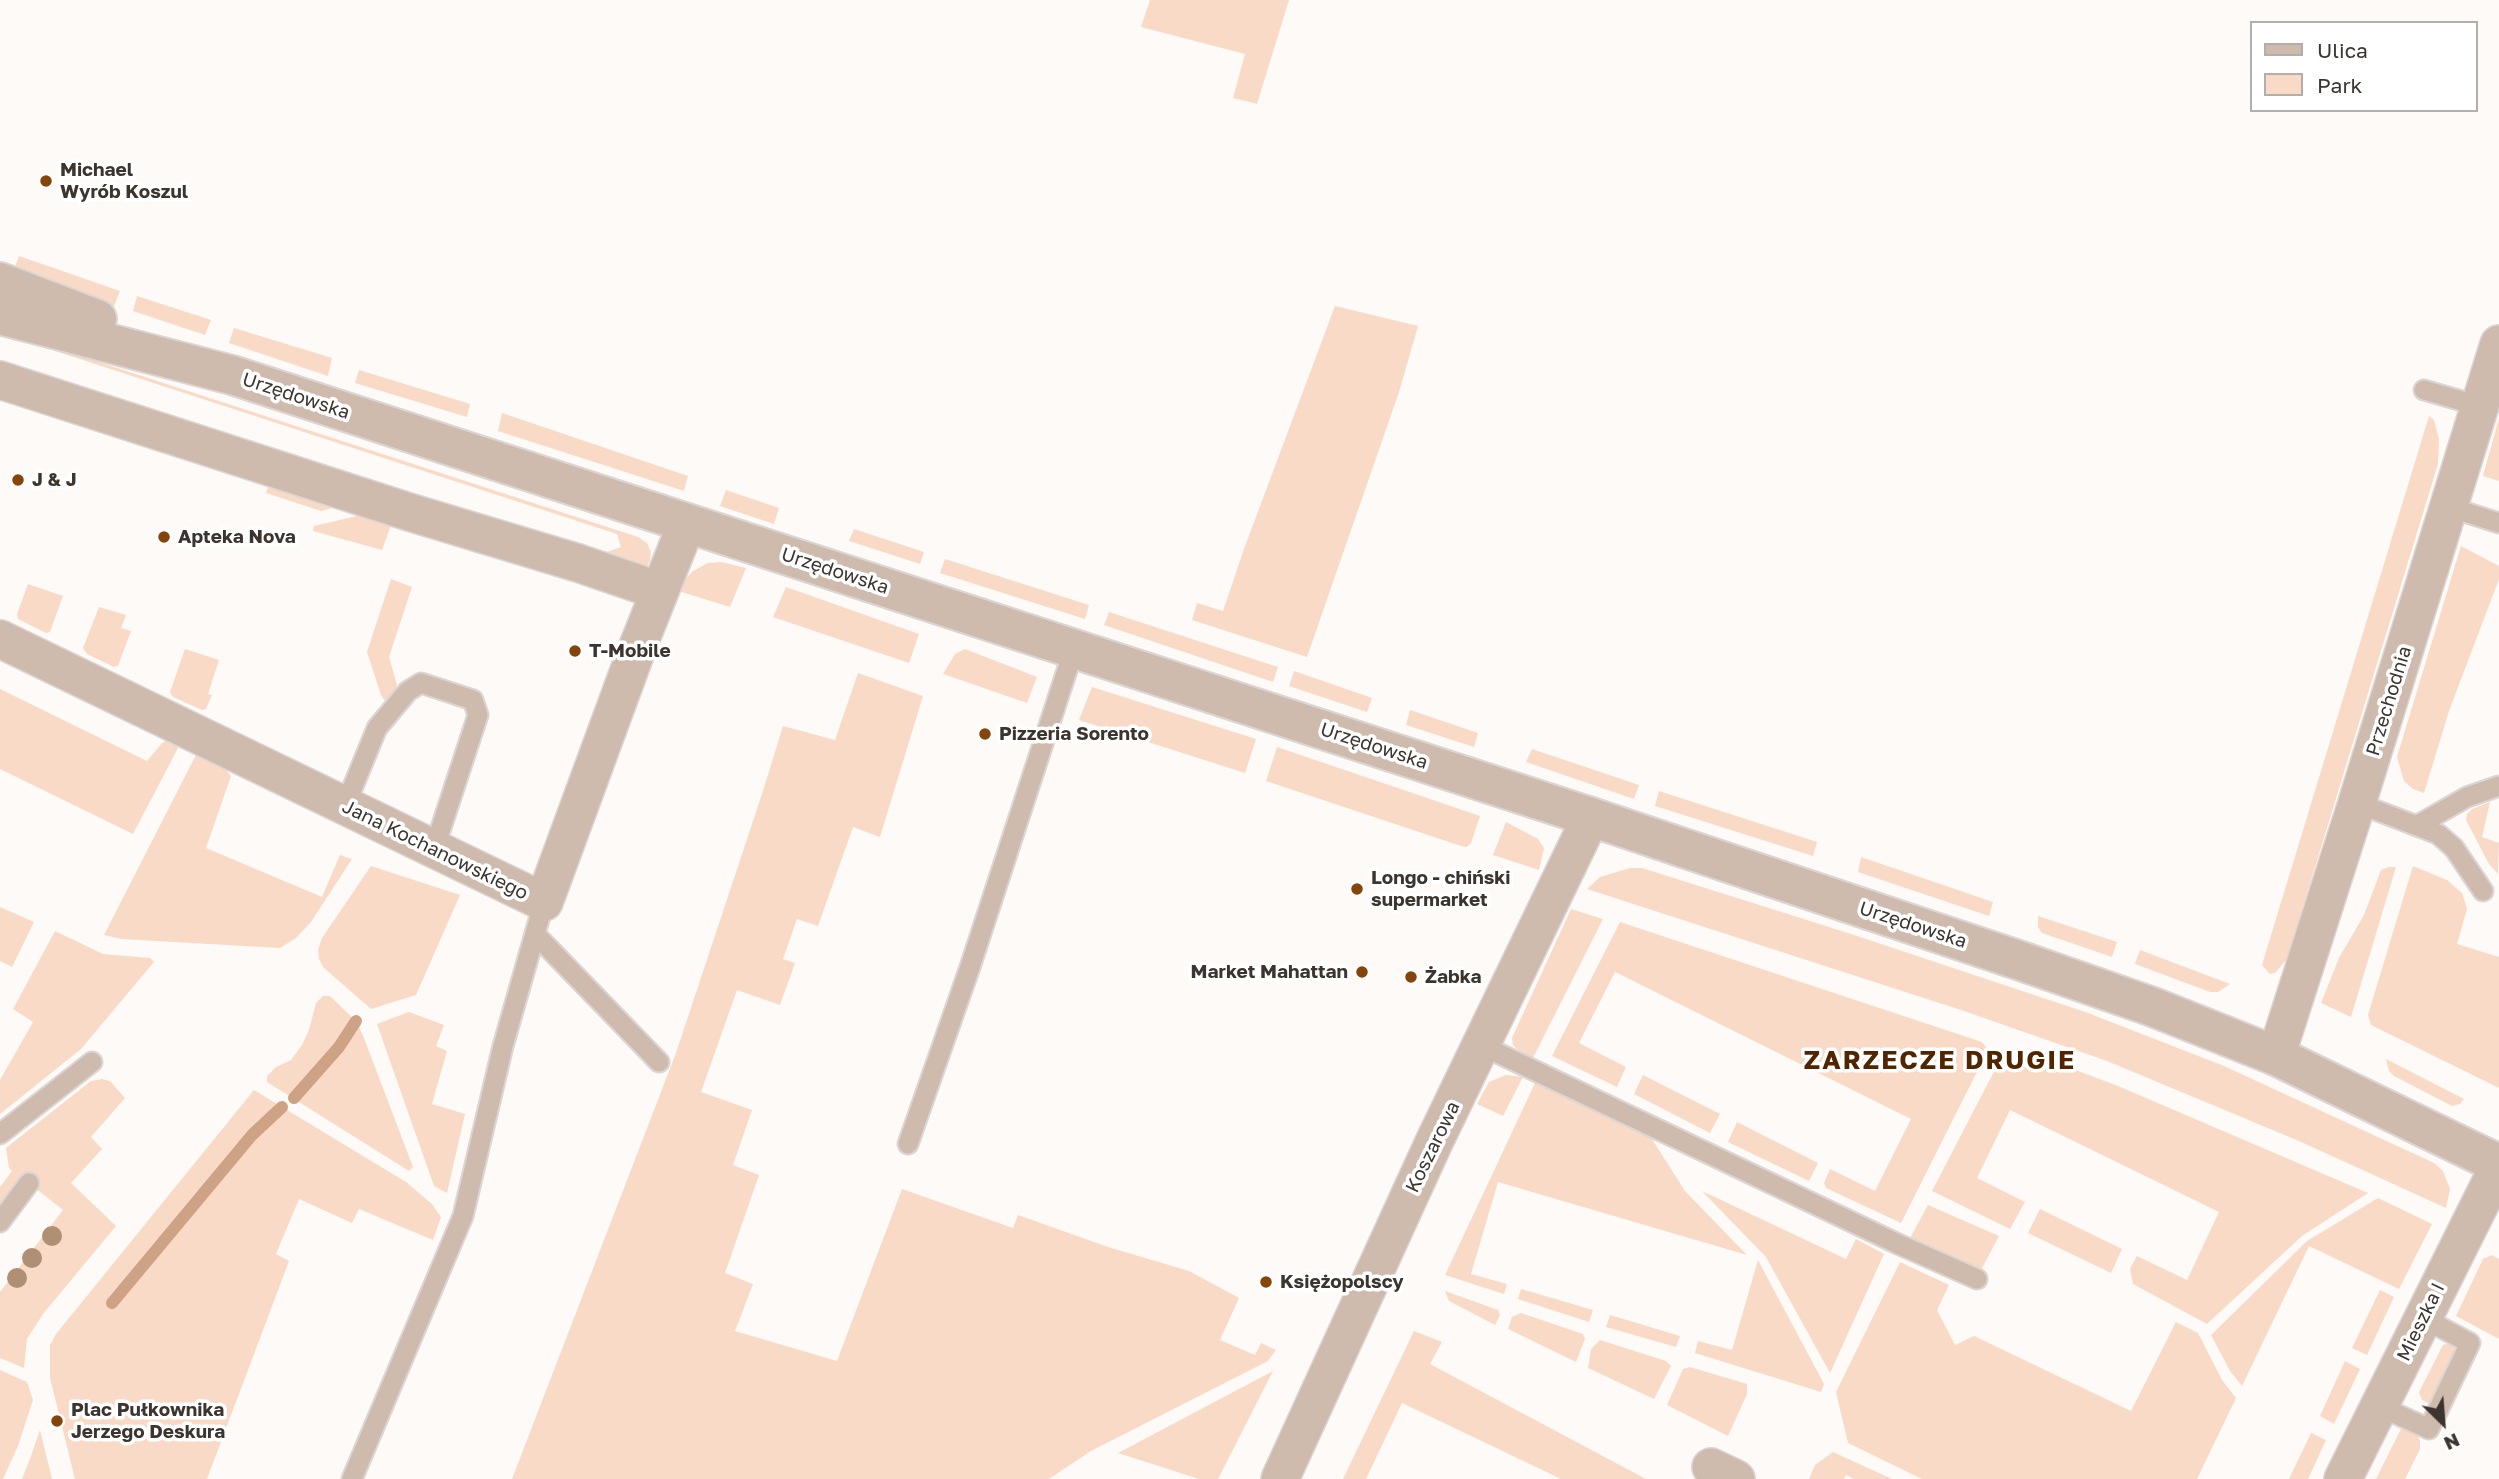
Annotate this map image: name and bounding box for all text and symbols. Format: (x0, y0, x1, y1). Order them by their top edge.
legend (2250, 21, 2478, 112)
text: Ulica (2317, 37, 2368, 63)
text: Park (2317, 72, 2362, 98)
place label: Michael Wyrób Koszul (60, 159, 188, 203)
marker: Michael Wyrób Koszul (38, 173, 54, 189)
street label: Urzędowska (239, 368, 353, 424)
place label: J & J (32, 469, 77, 491)
marker: J & J (10, 472, 26, 488)
place label: Apteka Nova (178, 526, 296, 548)
marker: Apteka Nova (156, 529, 172, 545)
street label: Urzędowska (778, 543, 892, 599)
place label: T-Mobile (589, 640, 671, 662)
marker: T-Mobile (567, 643, 583, 659)
street label: Przechodnia (2362, 643, 2416, 759)
street label: Urzędowska (1317, 718, 1431, 774)
place label: Pizzeria Sorento (999, 723, 1149, 745)
marker: Pizzeria Sorento (977, 726, 993, 742)
street label: Jana Kochanowskiego (338, 795, 532, 905)
place label: Longo - chiński supermarket (1371, 867, 1511, 911)
marker: Longo - chiński supermarket (1349, 881, 1365, 897)
street label: Urzędowska (1856, 897, 1970, 953)
place label: Market Mahattan (1191, 961, 1348, 983)
marker: Market Mahattan (1354, 964, 1370, 980)
place label: Żabka (1425, 966, 1482, 988)
marker: Żabka (1403, 969, 1419, 985)
district label: ZARZECZE DRUGIE (1806, 1045, 2074, 1077)
street label: Koszarowa (1401, 1098, 1465, 1196)
place label: Księżopolscy (1280, 1271, 1404, 1293)
marker: Księżopolscy (1258, 1274, 1274, 1290)
street label: Mieszka I (2392, 1279, 2450, 1365)
north arrow (2408, 1388, 2478, 1458)
place label: Plac Pułkownika Jerzego Deskura (71, 1399, 225, 1443)
marker: Plac Pułkownika Jerzego Deskura (49, 1413, 65, 1429)
text: N (2441, 1429, 2464, 1456)

